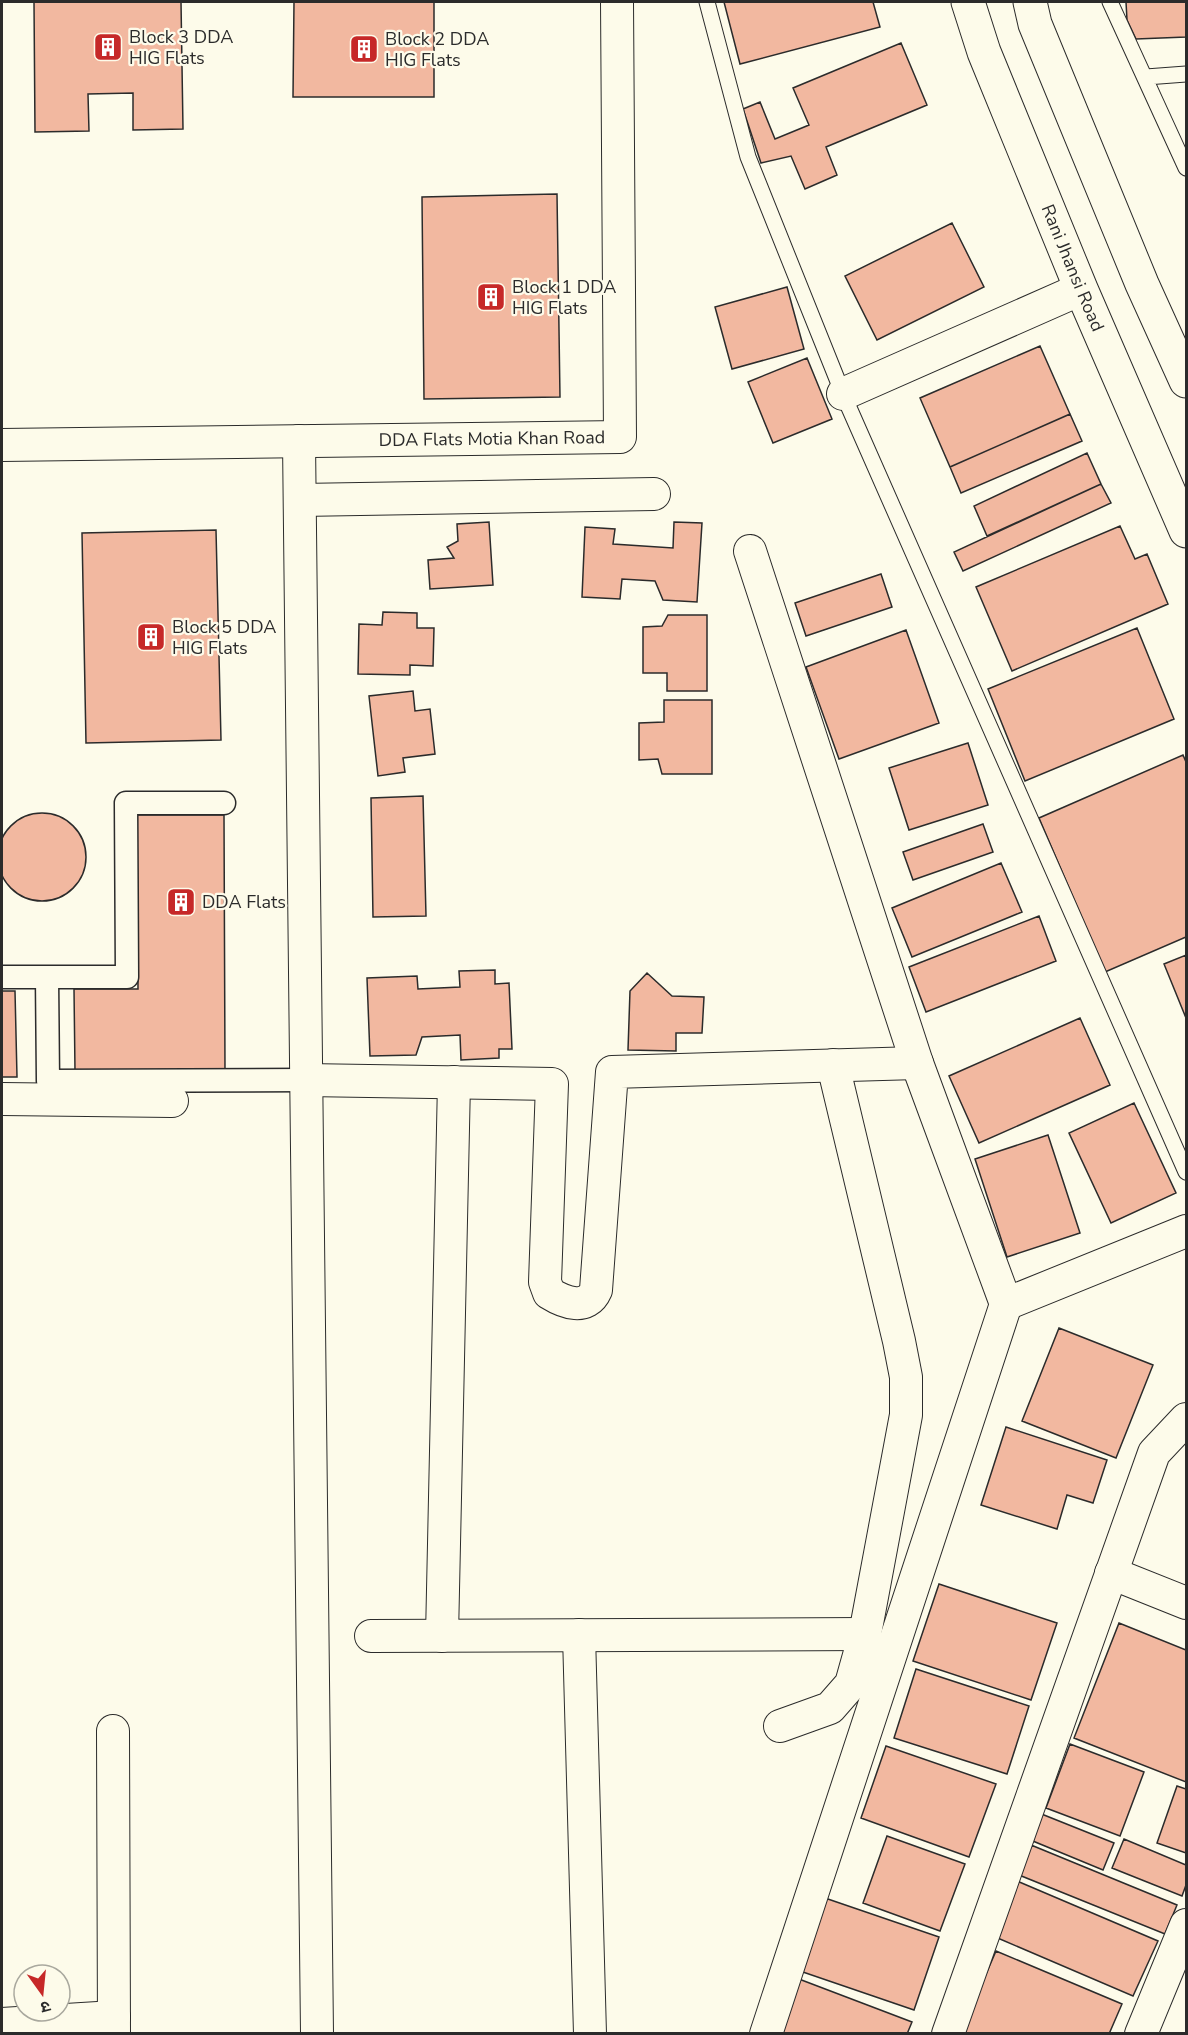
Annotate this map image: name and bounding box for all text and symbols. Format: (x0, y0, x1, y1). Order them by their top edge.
place label: Block 3 DDA HIG Flats (129, 25, 233, 70)
place label: Block 2 DDA HIG Flats (385, 27, 489, 72)
building icon: Block 3 DDA HIG Flats (92, 31, 124, 63)
building icon: Block 2 DDA HIG Flats (348, 33, 380, 65)
street label: Rani Jhansi Road (1036, 201, 1110, 335)
place label: Block 1 DDA HIG Flats (512, 275, 616, 320)
building icon: Block 1 DDA HIG Flats (475, 281, 507, 313)
street label: DDA Flats Motia Khan Road (379, 425, 605, 452)
place label: Block 5 DDA HIG Flats (172, 615, 276, 660)
building icon: Block 5 DDA HIG Flats (135, 621, 167, 653)
building icon: DDA Flats (165, 886, 197, 918)
place label: DDA Flats (202, 890, 286, 914)
north arrow (12, 1963, 72, 2023)
text: उ (38, 1995, 53, 2019)

